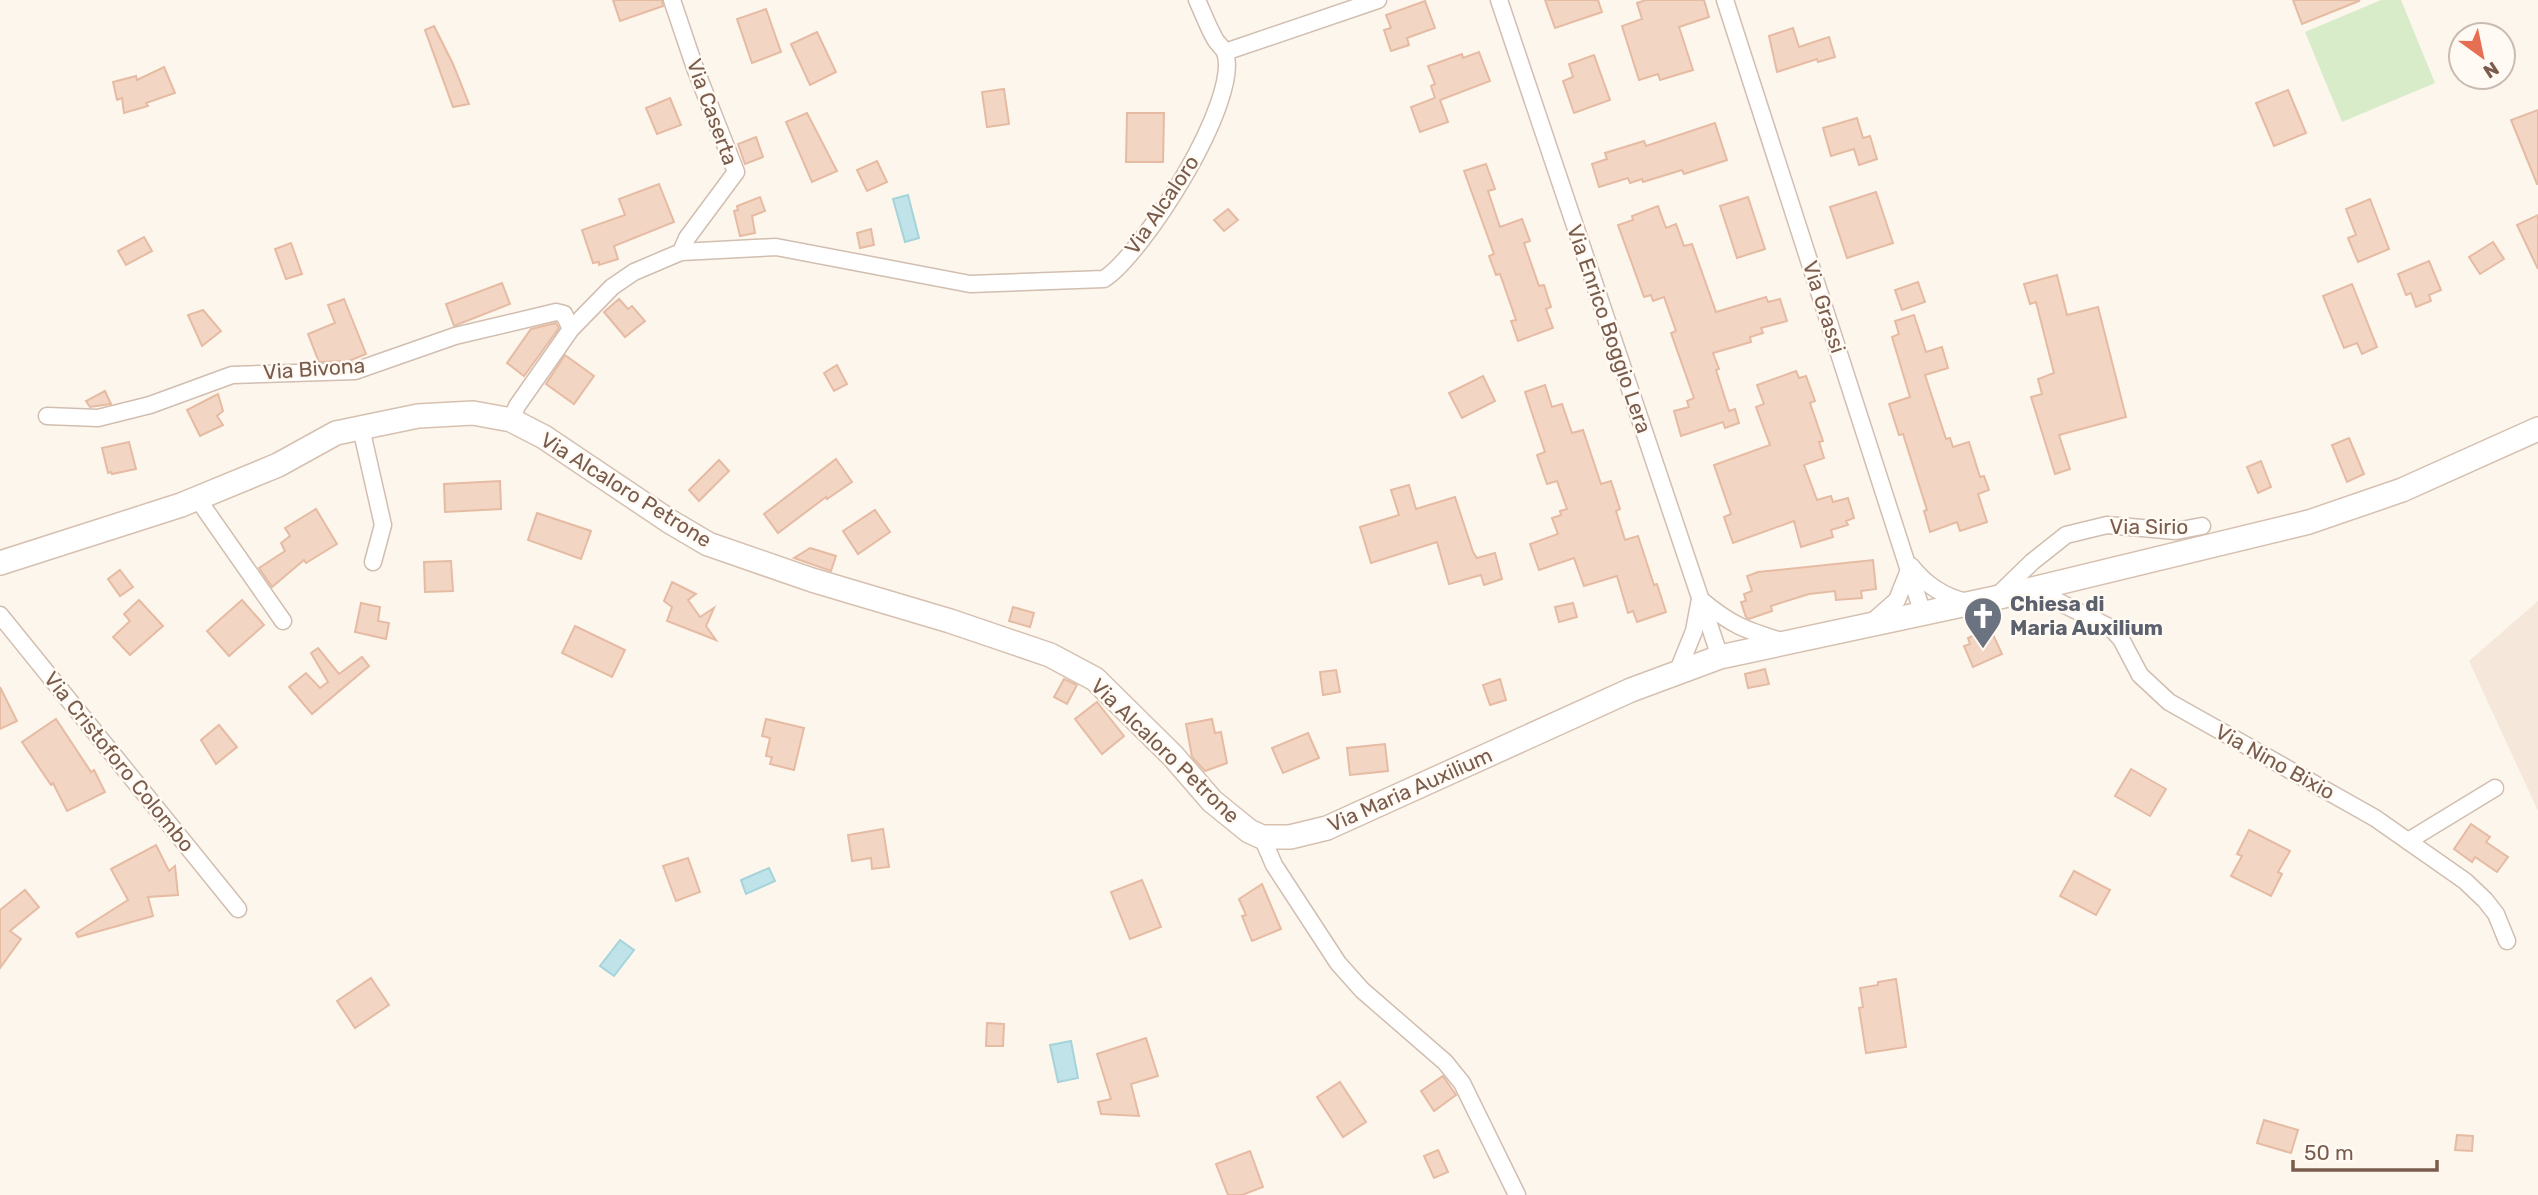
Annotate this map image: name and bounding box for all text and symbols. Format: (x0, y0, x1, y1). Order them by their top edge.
north arrow (2447, 21, 2517, 91)
street label: Via Caserta (682, 55, 743, 168)
text: N (2479, 56, 2503, 83)
street label: Via Alcaloro (1119, 150, 1204, 259)
street label: Via Enrico Boggio Lera (1562, 221, 1657, 436)
street label: Via Grassi (1798, 257, 1851, 356)
street label: Via Bivona (262, 352, 366, 385)
street label: Via Alcaloro Petrone (536, 427, 716, 552)
street label: Via Sirio (2110, 514, 2188, 539)
place label: Chiesa di Maria Auxilium (2010, 591, 2163, 640)
church icon: Chiesa di Maria Auxilium (1962, 595, 2004, 650)
street label: Via Cristoforo Colombo (39, 667, 200, 857)
street label: Via Alcaloro Petrone (1086, 673, 1245, 828)
street label: Via Nino Bixio (2211, 718, 2339, 805)
street label: Via Maria Auxilium (1324, 742, 1496, 837)
scale bar (2293, 1128, 2436, 1172)
text: 50 m (2304, 1140, 2354, 1165)

